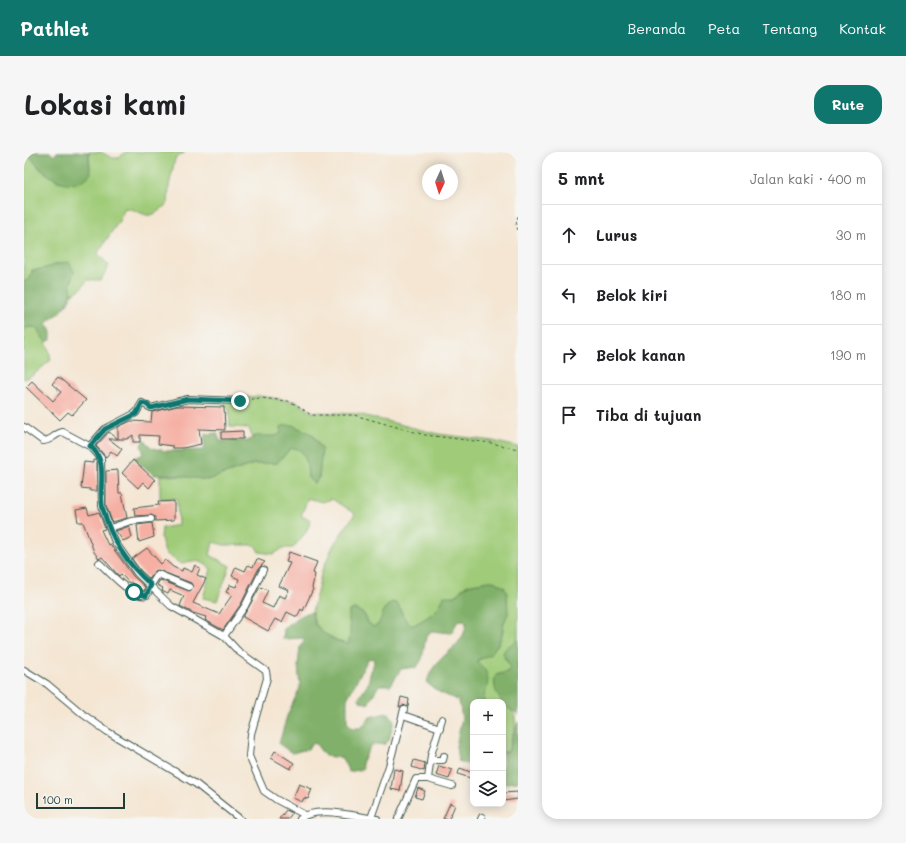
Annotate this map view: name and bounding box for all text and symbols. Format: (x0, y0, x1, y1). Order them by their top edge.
text: Pathlet (20, 16, 89, 41)
text: Beranda (628, 19, 686, 38)
text: Peta (708, 19, 740, 38)
text: Tentang (762, 19, 817, 38)
text: Kontak (839, 19, 886, 38)
button: Rute (814, 85, 882, 124)
text: Lokasi kami (24, 86, 187, 122)
north arrow (422, 164, 458, 200)
text: 5 mnt (558, 167, 605, 189)
text: Jalan kaki · 400 m (750, 170, 866, 187)
icon: ahead (558, 224, 580, 246)
text: Lurus (596, 225, 637, 245)
text: 30 m (836, 226, 866, 243)
icon: left (558, 284, 580, 306)
text: Belok kiri (596, 285, 668, 305)
text: 180 m (830, 286, 866, 303)
icon: right (558, 344, 580, 366)
text: Belok kanan (596, 345, 685, 365)
text: 190 m (830, 346, 866, 363)
route end (231, 392, 249, 410)
icon: arrive (558, 404, 580, 426)
text: Tiba di tujuan (596, 405, 701, 425)
route start (125, 583, 143, 601)
map controls (470, 699, 506, 807)
button: + (470, 699, 506, 735)
button: − (470, 735, 506, 771)
button: layers (470, 771, 506, 807)
scale bar (36, 791, 125, 810)
text: 100 m (42, 792, 73, 807)

